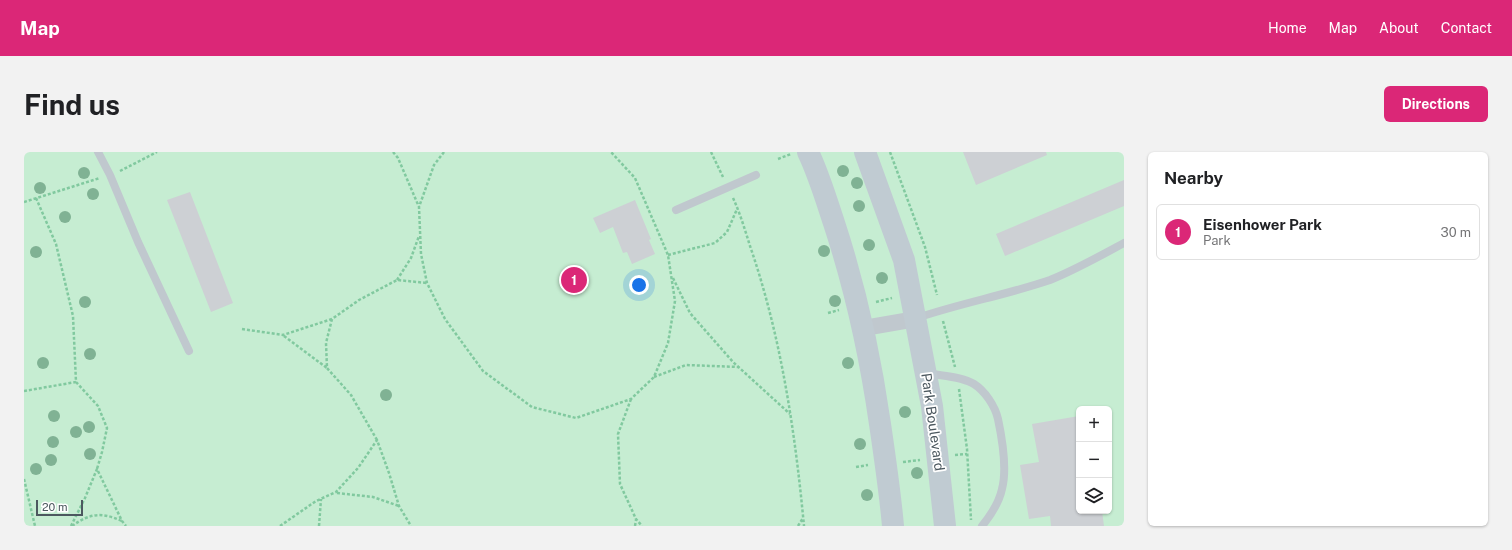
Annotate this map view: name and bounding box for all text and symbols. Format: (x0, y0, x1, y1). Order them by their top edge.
text: Map (20, 17, 60, 39)
text: Home (1268, 20, 1307, 36)
text: Map (1329, 20, 1357, 36)
text: About (1379, 20, 1419, 36)
text: Contact (1441, 20, 1492, 36)
button: Directions (1384, 86, 1488, 122)
text: Find us (24, 88, 120, 121)
text: Nearby (1164, 168, 1223, 188)
text: Eisenhower Park (1203, 216, 1322, 233)
text: 1 (1175, 225, 1181, 240)
text: 30 m (1441, 225, 1471, 240)
text: Park (1203, 233, 1231, 248)
pin: 1 (561, 265, 587, 295)
your location (629, 275, 649, 295)
street label: Park Boulevard (918, 372, 948, 472)
map controls (1076, 406, 1112, 514)
button: + (1076, 406, 1112, 442)
button: − (1076, 442, 1112, 478)
button: layers (1076, 478, 1112, 514)
scale bar (36, 498, 83, 517)
text: 20 m (42, 501, 67, 513)

